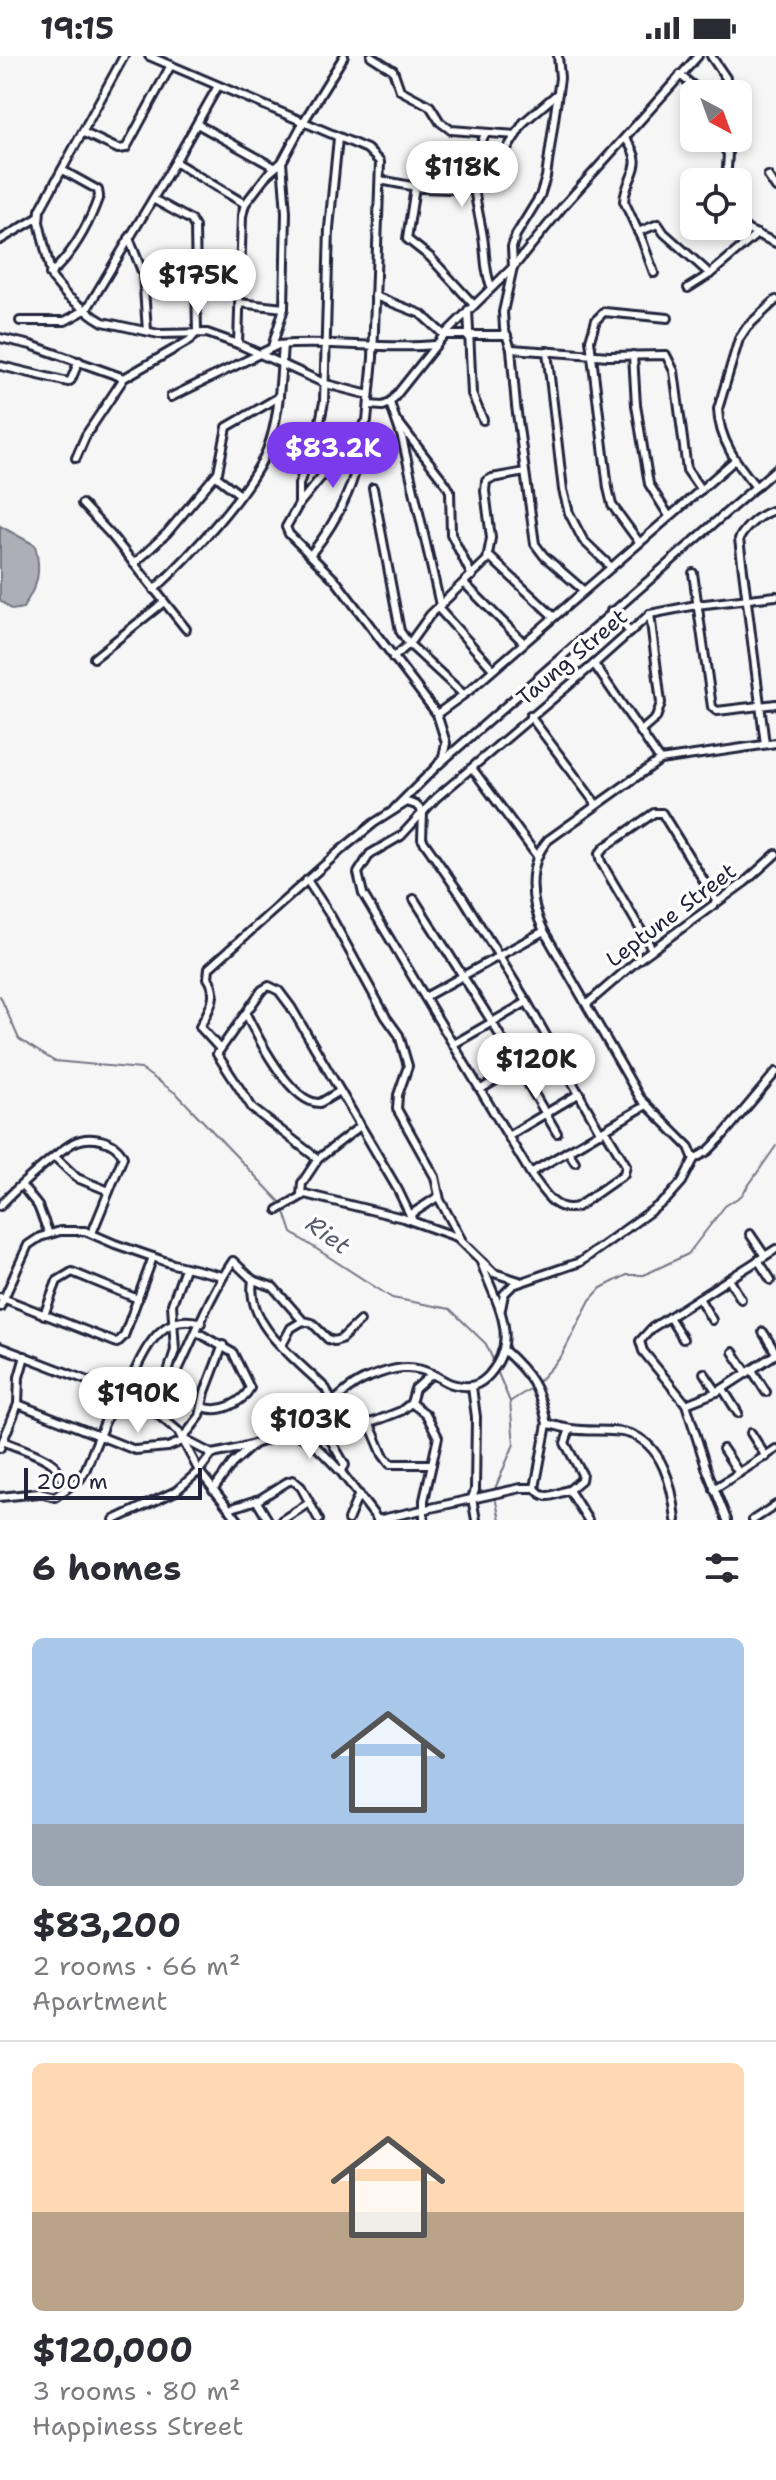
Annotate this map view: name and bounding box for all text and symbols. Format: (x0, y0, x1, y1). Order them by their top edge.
text: 19:15 (40, 8, 114, 49)
north arrow (680, 80, 752, 152)
map controls (680, 80, 752, 240)
pin: $118K (406, 141, 518, 209)
text: $118K (424, 149, 500, 184)
button: locate (680, 168, 752, 240)
pin: $175K (142, 249, 254, 317)
text: $175K (158, 257, 238, 292)
pin: $83.2K (268, 422, 398, 490)
text: $83.2K (285, 430, 381, 465)
street label: Taung Street (511, 602, 633, 712)
street label: Leptune Street (600, 856, 742, 974)
pin: $120K (480, 1033, 592, 1101)
text: $120K (495, 1041, 577, 1076)
water label: Riet (299, 1208, 357, 1262)
pin: $190K (82, 1367, 194, 1435)
text: $190K (97, 1375, 179, 1410)
pin: $103K (254, 1393, 366, 1461)
text: $103K (269, 1401, 351, 1436)
scale bar (24, 1464, 202, 1500)
text: 200 m (36, 1467, 108, 1496)
text: 6 homes (32, 1545, 181, 1591)
icon: filters (700, 1546, 744, 1590)
icon: home (316, 1690, 460, 1834)
text: $83,200 (32, 1902, 181, 1948)
text: 2 rooms · 66 m² (32, 1948, 241, 1983)
text: Apartment (32, 1983, 168, 2018)
icon: home (316, 2115, 460, 2259)
text: $120,000 (32, 2327, 193, 2373)
text: 3 rooms · 80 m² (32, 2373, 241, 2408)
text: Happiness Street (32, 2408, 244, 2443)

